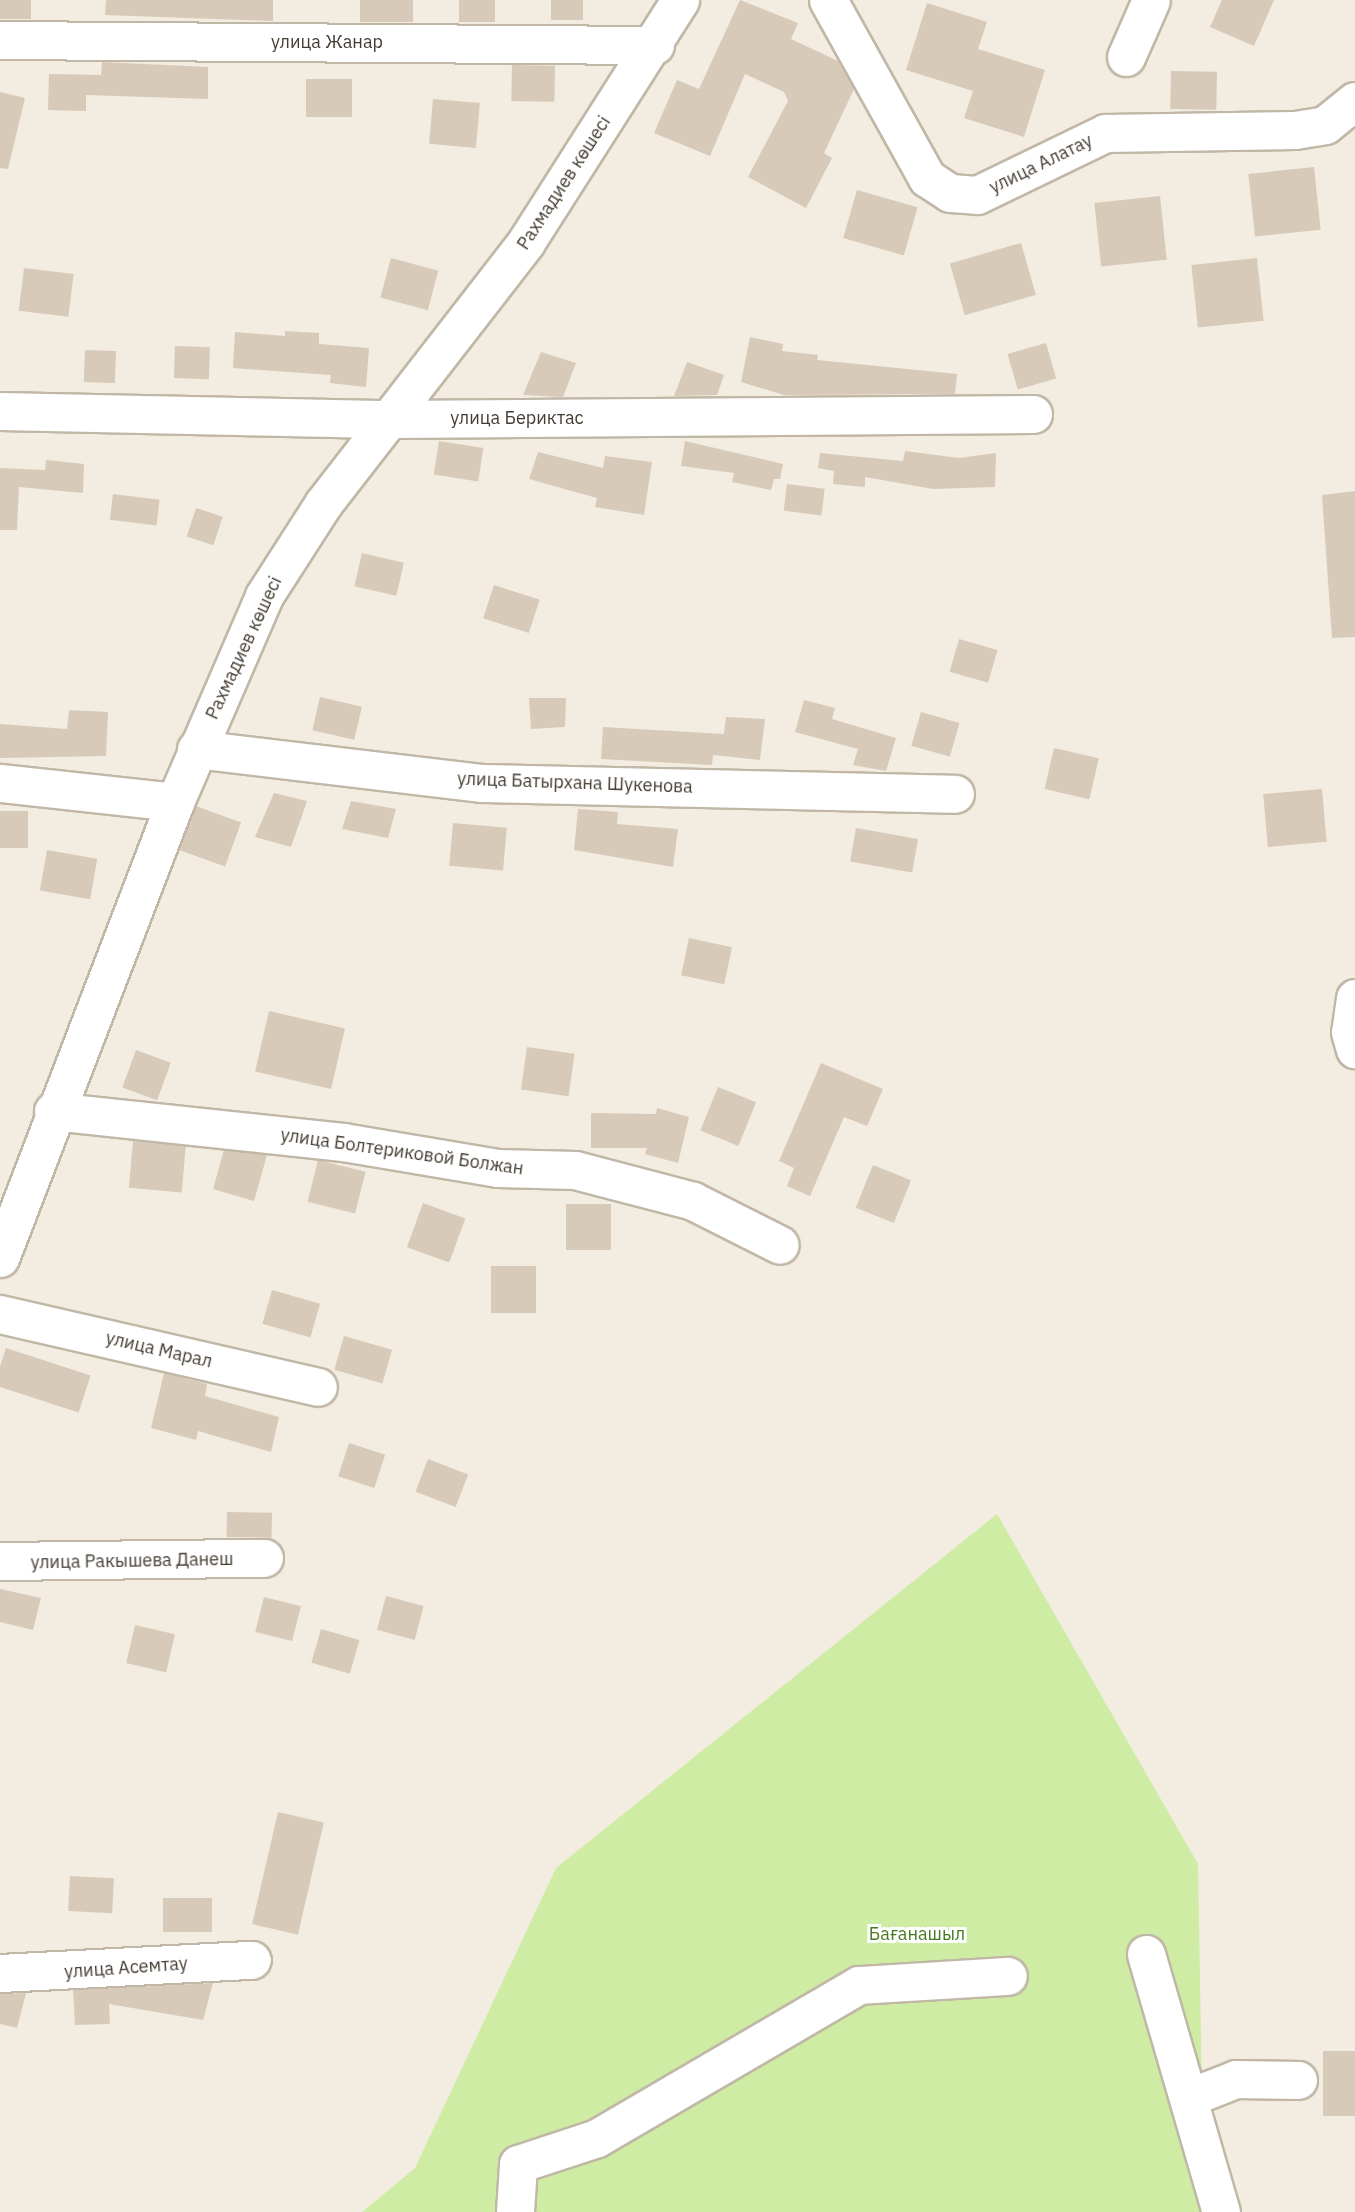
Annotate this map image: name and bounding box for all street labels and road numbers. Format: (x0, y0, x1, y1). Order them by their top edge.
street label: улица Жанар (271, 31, 383, 53)
street label: Рахмадиев көшесі (513, 112, 615, 254)
street label: улица Алатау (986, 130, 1096, 198)
street label: улица Бериктас (450, 407, 584, 429)
street label: Рахмадиев көшесі (201, 573, 287, 723)
street label: улица Батырхана Шукенова (457, 768, 693, 798)
street label: улица Болтериковой Болжан (279, 1124, 525, 1180)
street label: улица Марал (104, 1327, 214, 1373)
street label: улица Ракышева Данеш (30, 1548, 234, 1574)
street label: улица Асемтау (64, 1953, 188, 1983)

